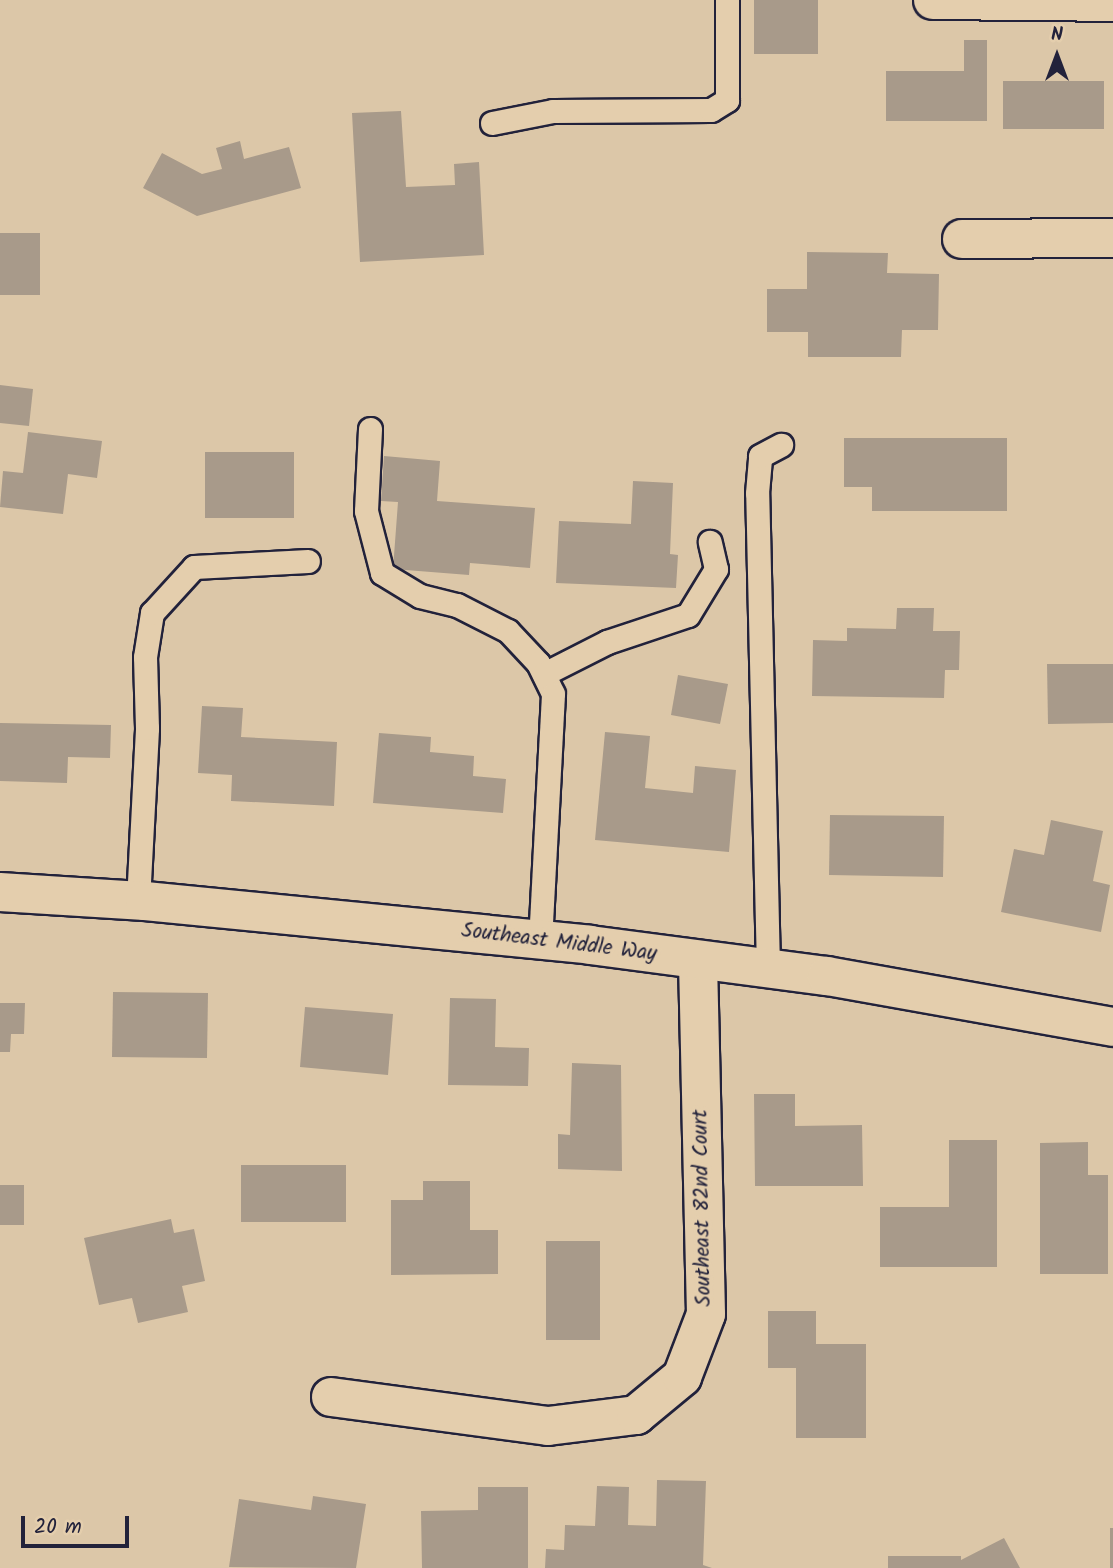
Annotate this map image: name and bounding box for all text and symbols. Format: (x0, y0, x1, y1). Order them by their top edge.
text: N (1051, 20, 1063, 50)
north arrow (1022, 21, 1092, 91)
street label: Southeast Middle Way (460, 919, 658, 967)
street label: Southeast 82nd Court (689, 1109, 717, 1307)
scale bar (24, 1502, 133, 1546)
text: 20 m (34, 1511, 82, 1544)

